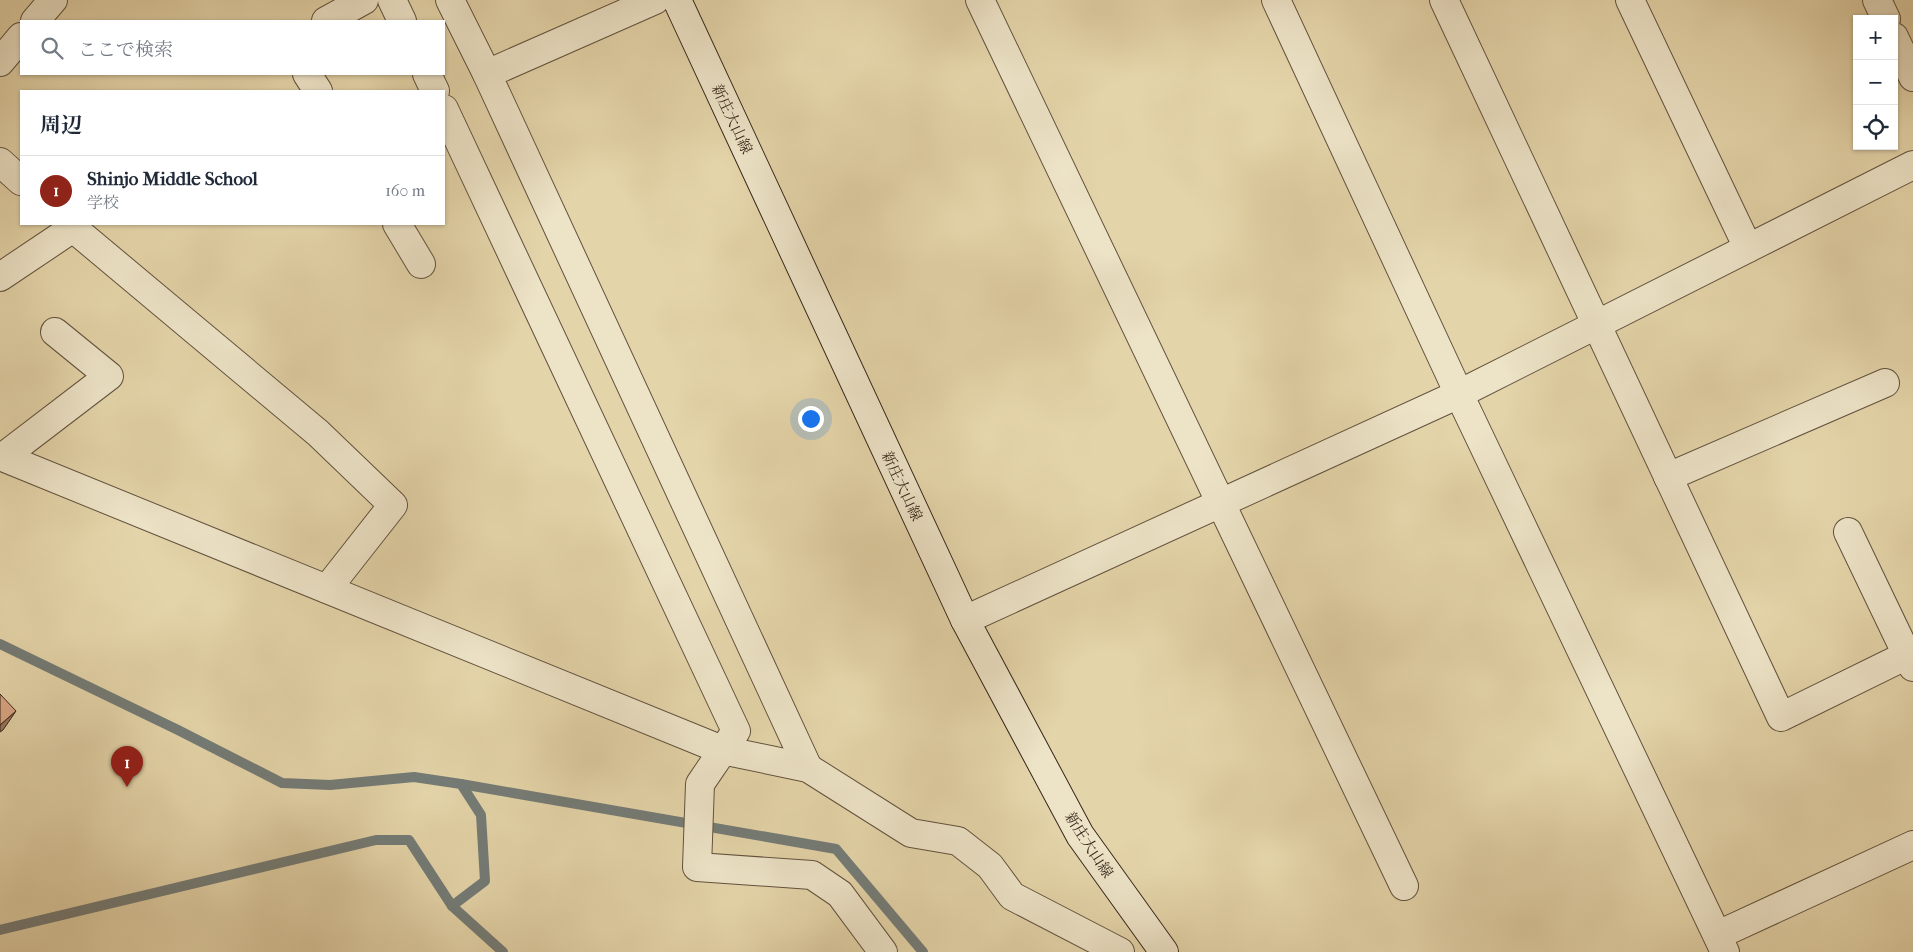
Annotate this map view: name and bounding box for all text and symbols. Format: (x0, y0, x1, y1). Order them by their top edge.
map controls (1853, 15, 1898, 150)
button: + (1853, 15, 1898, 60)
search box (20, 20, 445, 75)
icon: search (38, 34, 66, 62)
text: ここで検索 (78, 39, 173, 61)
button: − (1853, 60, 1898, 105)
street label: 新庄大山線 (708, 81, 756, 157)
button: locate (1853, 105, 1898, 150)
text: 周辺 (40, 113, 82, 137)
text: Shinjo Middle School (87, 168, 258, 190)
text: 1 (53, 181, 59, 200)
text: 160 m (385, 181, 425, 200)
text: 学校 (87, 193, 119, 212)
your location (798, 406, 824, 432)
street label: 新庄大山線 (878, 448, 926, 524)
pin: 1 (111, 746, 143, 787)
street label: 新庄大山線 (1061, 809, 1117, 881)

